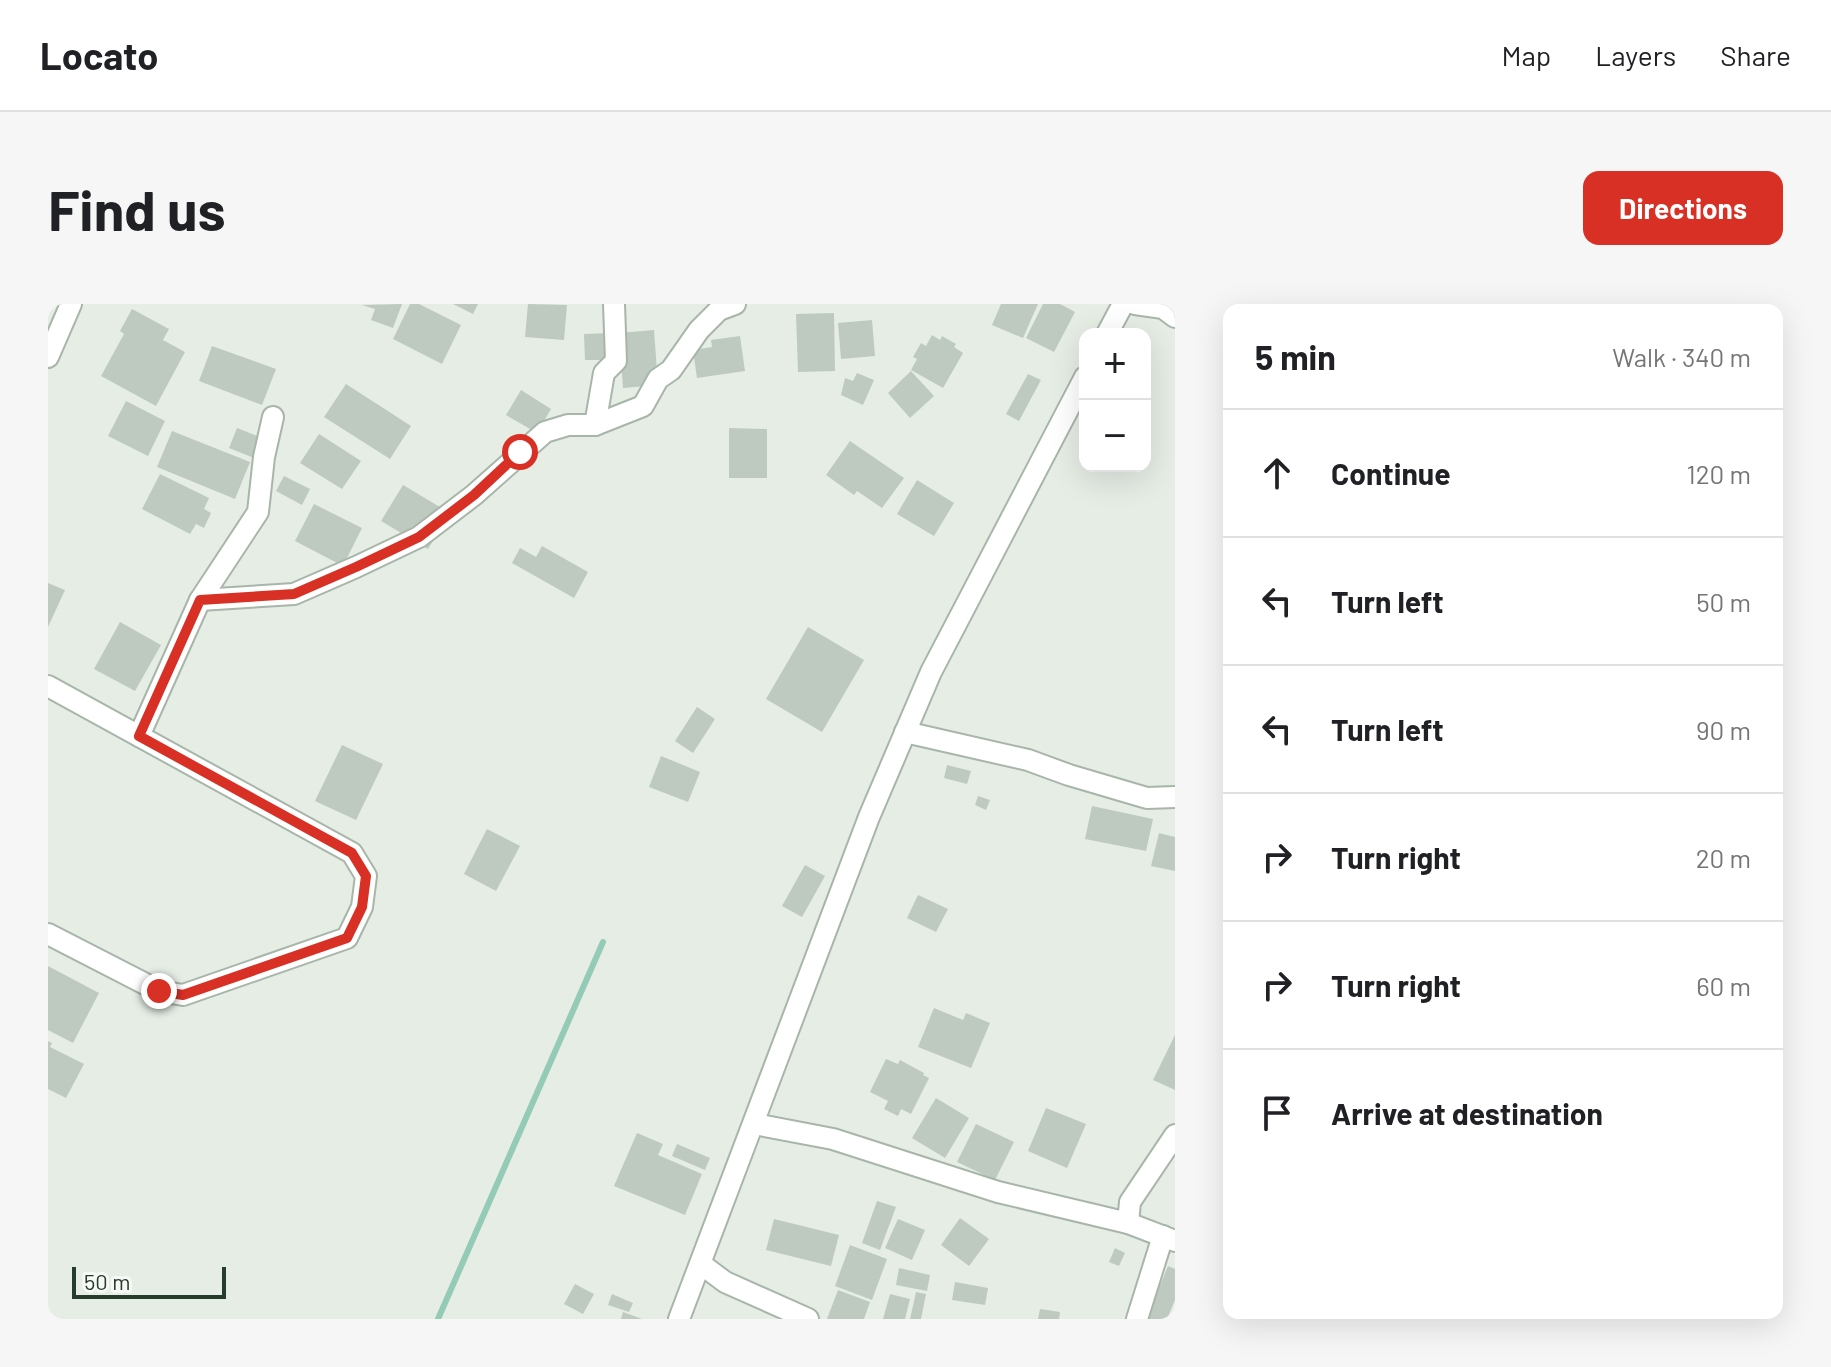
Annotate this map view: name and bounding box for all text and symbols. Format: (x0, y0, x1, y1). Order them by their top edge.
text: Locato (40, 32, 158, 78)
text: Map (1501, 38, 1551, 72)
text: Layers (1595, 38, 1676, 72)
text: Share (1720, 38, 1791, 72)
button: Directions (1583, 171, 1783, 245)
text: Find us (48, 175, 226, 242)
map controls (1079, 328, 1151, 472)
button: + (1079, 328, 1151, 400)
text: 5 min (1255, 336, 1336, 377)
text: Walk · 340 m (1612, 341, 1751, 372)
button: − (1079, 400, 1151, 472)
route start (502, 434, 538, 470)
icon: ahead (1255, 451, 1299, 495)
text: Continue (1331, 455, 1451, 491)
text: 120 m (1687, 458, 1751, 489)
icon: left (1255, 579, 1299, 623)
text: Turn left (1331, 583, 1444, 619)
text: 50 m (1696, 586, 1751, 617)
icon: left (1255, 707, 1299, 751)
text: Turn left (1331, 711, 1444, 747)
text: 90 m (1696, 714, 1751, 745)
icon: right (1255, 835, 1299, 879)
text: Turn right (1331, 839, 1461, 875)
text: 20 m (1696, 842, 1751, 873)
icon: right (1255, 963, 1299, 1007)
text: Turn right (1331, 967, 1461, 1003)
text: 60 m (1696, 970, 1751, 1001)
route end (141, 973, 177, 1009)
icon: arrive (1255, 1091, 1299, 1135)
text: Arrive at destination (1331, 1095, 1603, 1131)
scale bar (72, 1263, 226, 1299)
text: 50 m (84, 1268, 130, 1294)

